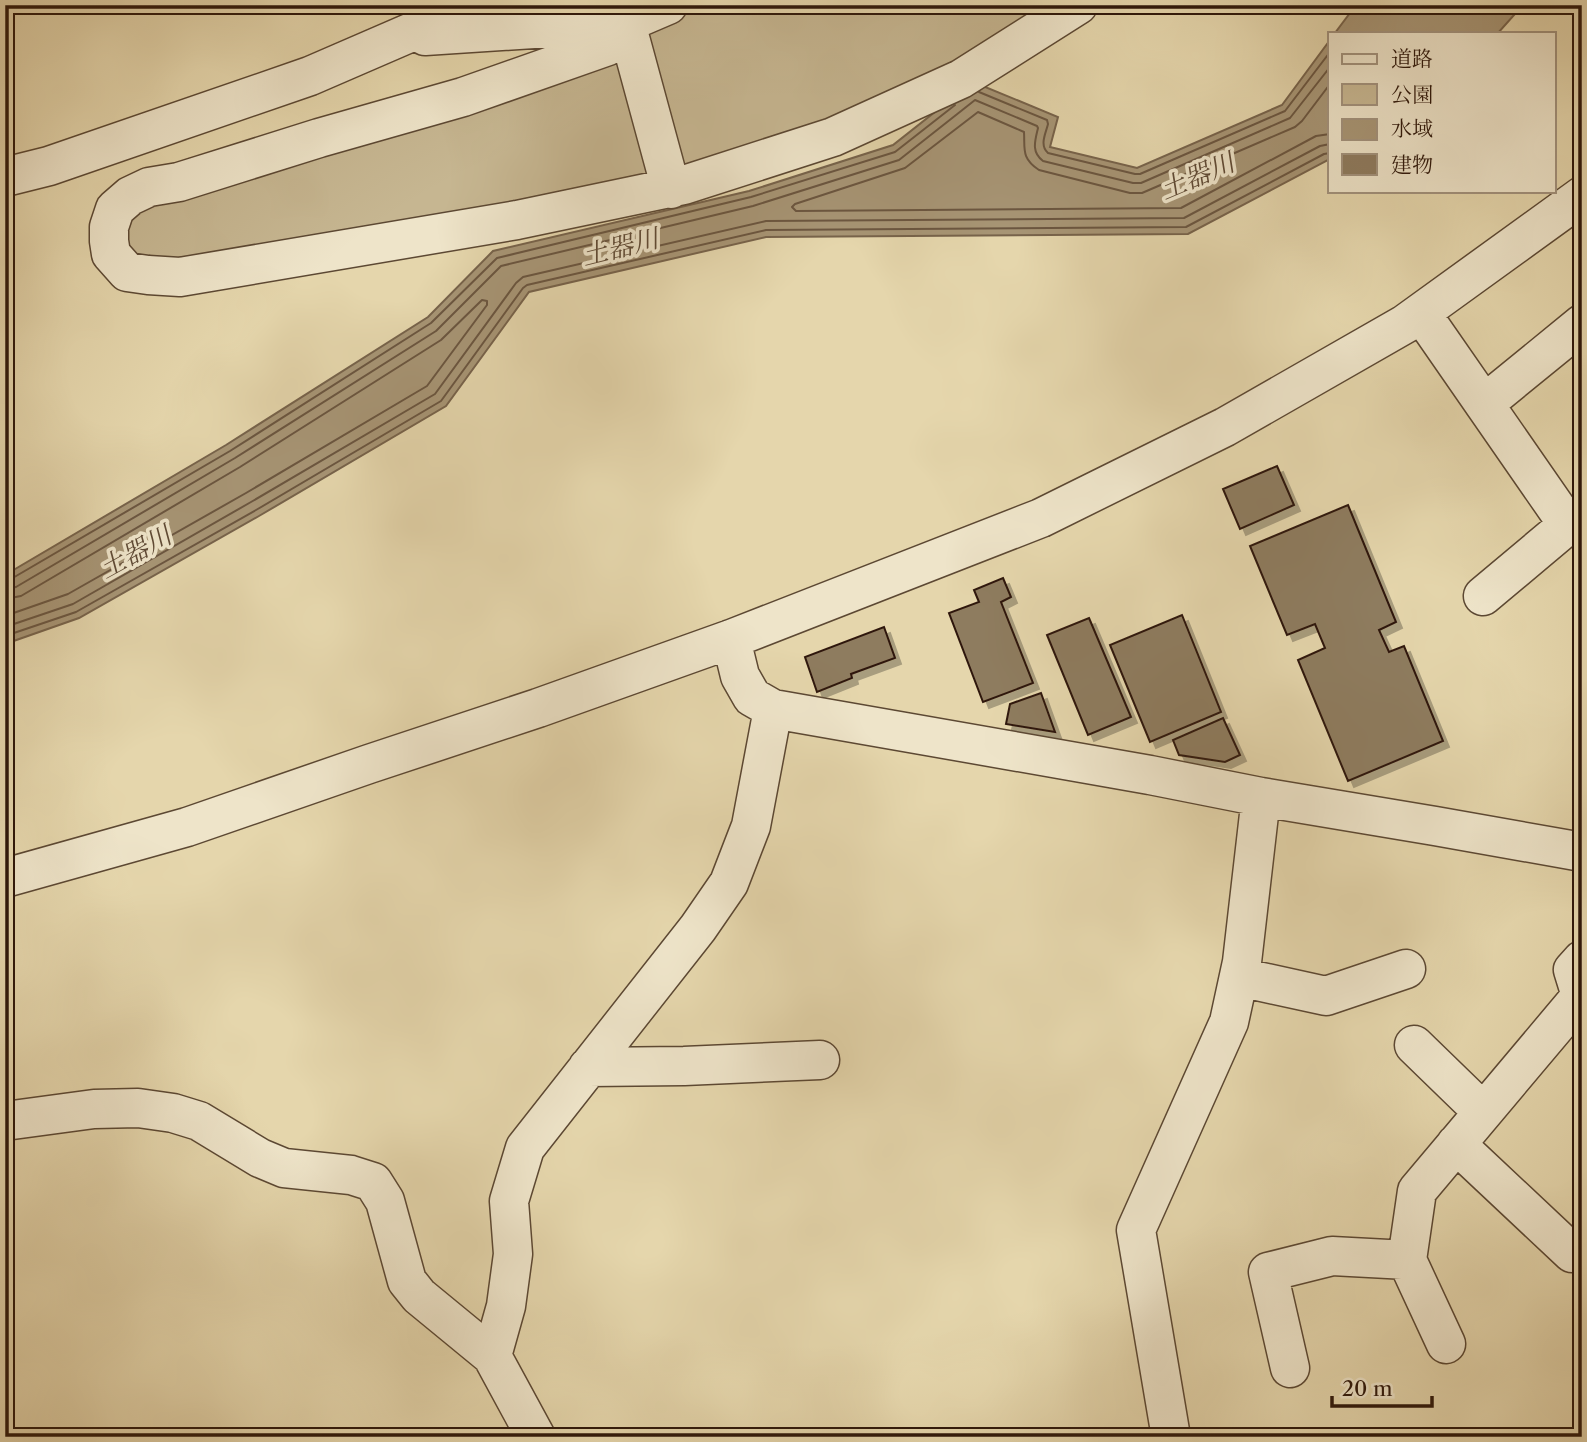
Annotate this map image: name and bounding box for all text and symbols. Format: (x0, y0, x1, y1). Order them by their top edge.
legend (1328, 32, 1556, 192)
text: 道路 (1391, 46, 1433, 71)
text: 公園 (1391, 82, 1433, 107)
text: 水域 (1391, 116, 1433, 141)
water label: 土器川 (1155, 145, 1242, 206)
text: 建物 (1391, 152, 1433, 177)
water label: 土器川 (578, 221, 665, 272)
water label: 土器川 (93, 518, 179, 585)
scale bar (1332, 1365, 1431, 1409)
text: 20 m (1342, 1376, 1393, 1401)

